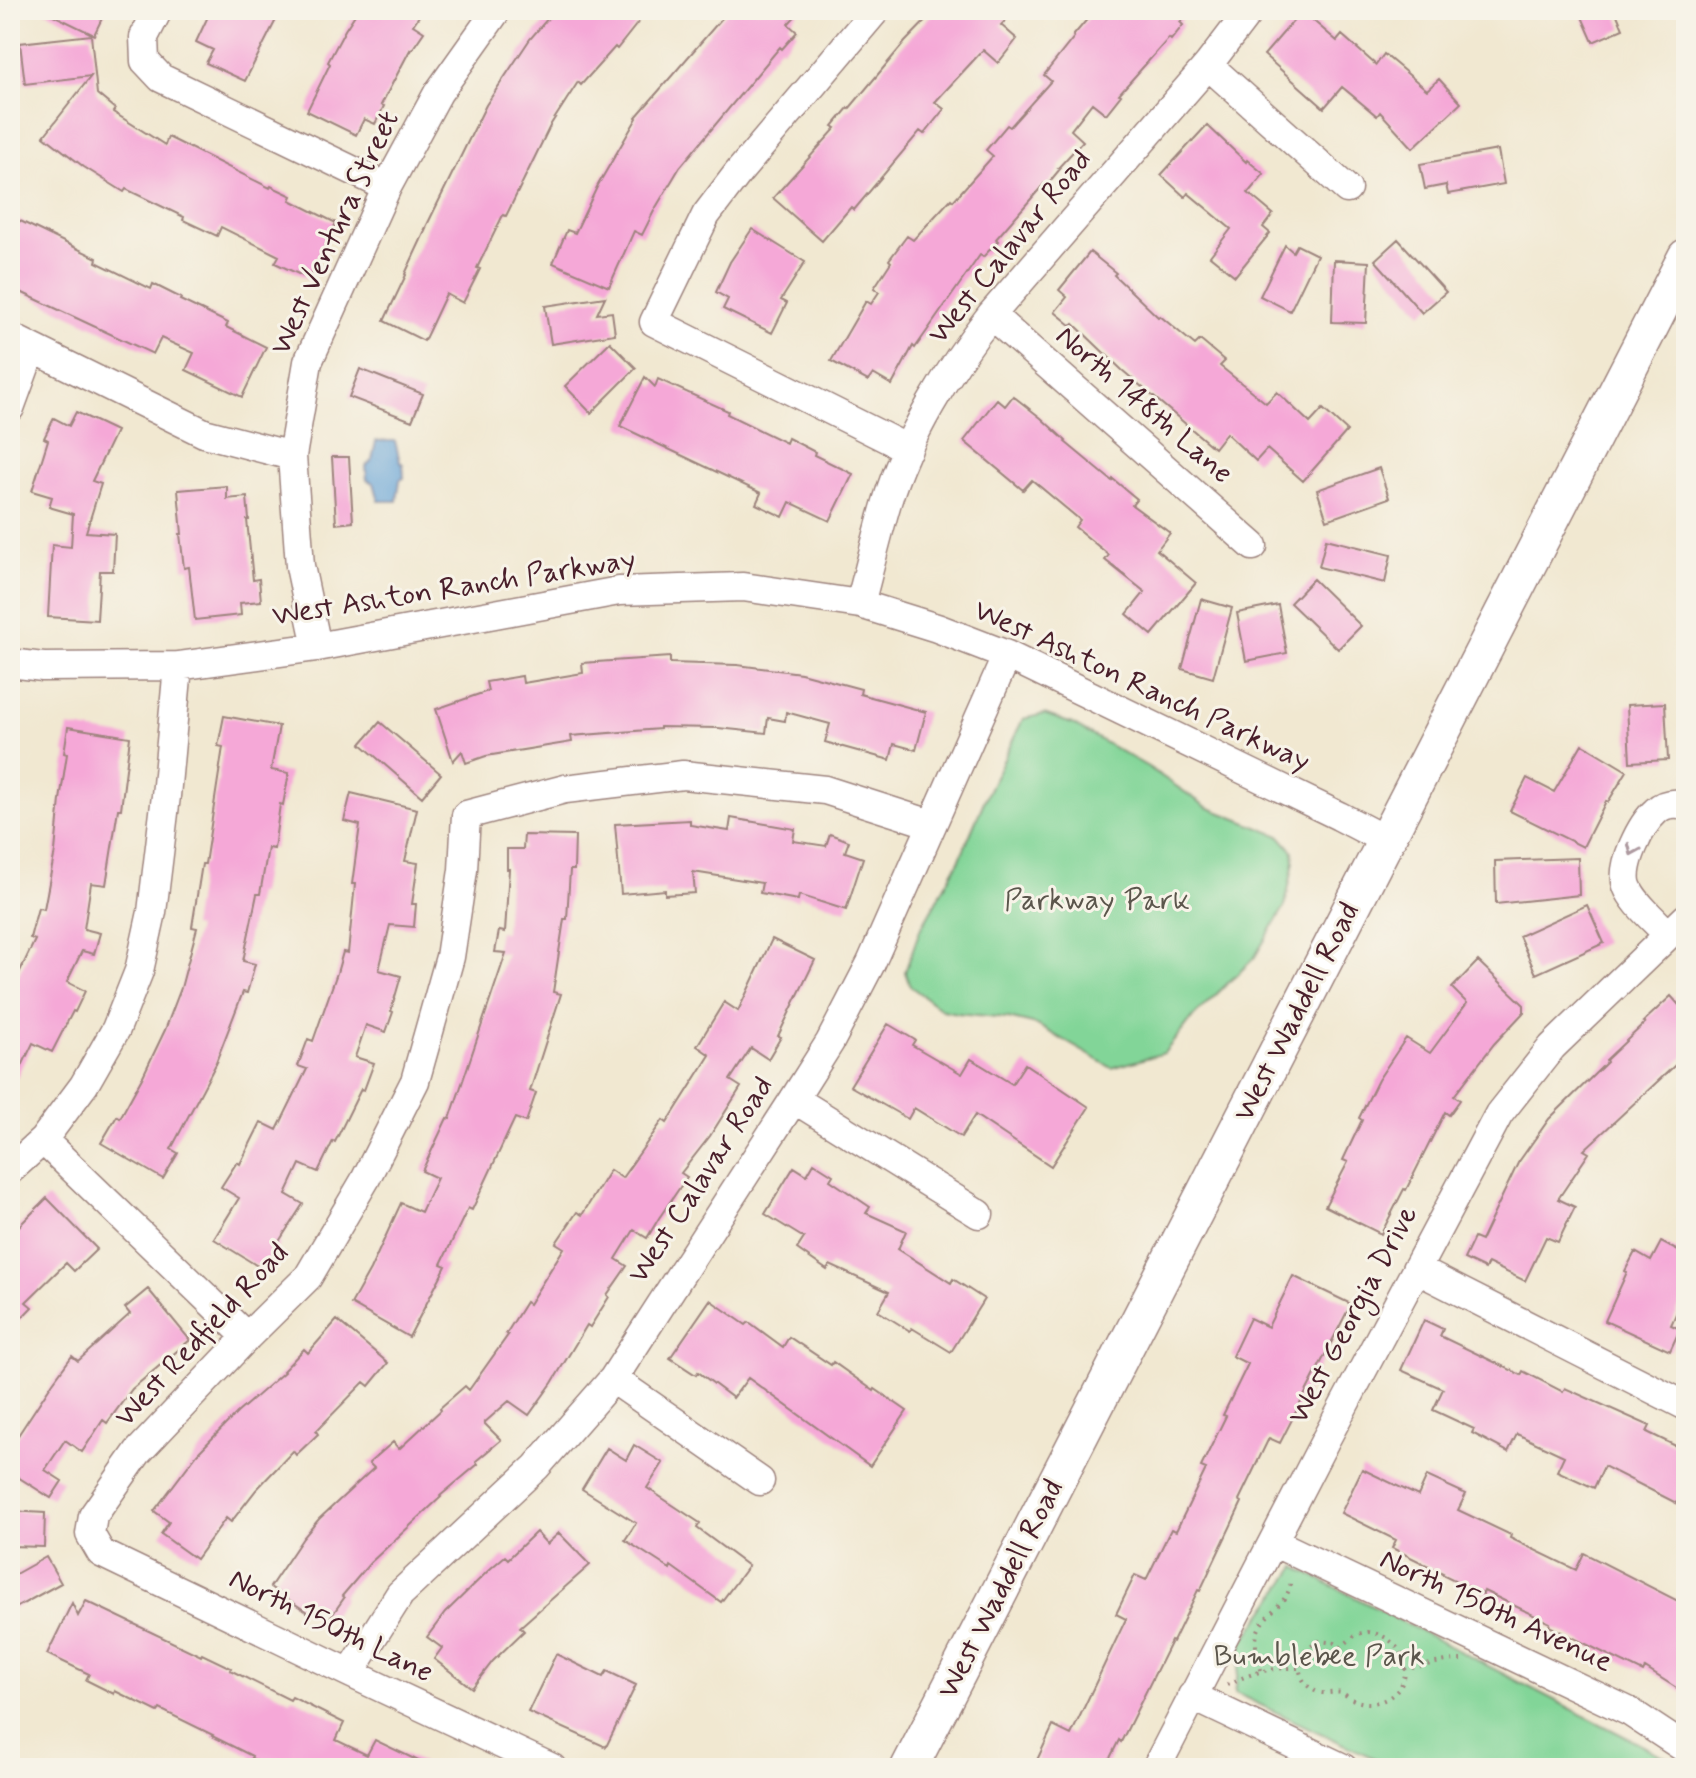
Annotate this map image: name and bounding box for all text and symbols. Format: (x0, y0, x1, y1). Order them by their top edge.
street label: West Ventura Street (261, 105, 409, 361)
street label: West Calavar Road (919, 142, 1101, 352)
street label: North 148th Lane (1047, 317, 1241, 493)
street label: West Ashton Ranch Parkway (270, 540, 638, 636)
street label: West Ashton Ranch Parkway (967, 591, 1317, 781)
one-way arrow (1626, 842, 1642, 856)
park label: Parkway Park (1004, 881, 1190, 920)
street label: West Waddell Road (1225, 896, 1369, 1128)
street label: West Calavar Road (619, 1069, 783, 1291)
street label: West Georgia Drive (1279, 1199, 1429, 1432)
street label: West Redfield Road (106, 1234, 298, 1436)
street label: West Waddell Road (929, 1473, 1073, 1705)
street label: North 150th Avenue (1373, 1540, 1619, 1682)
street label: North 150th Lane (222, 1560, 440, 1692)
park label: Bumblebee Park (1213, 1637, 1425, 1676)

